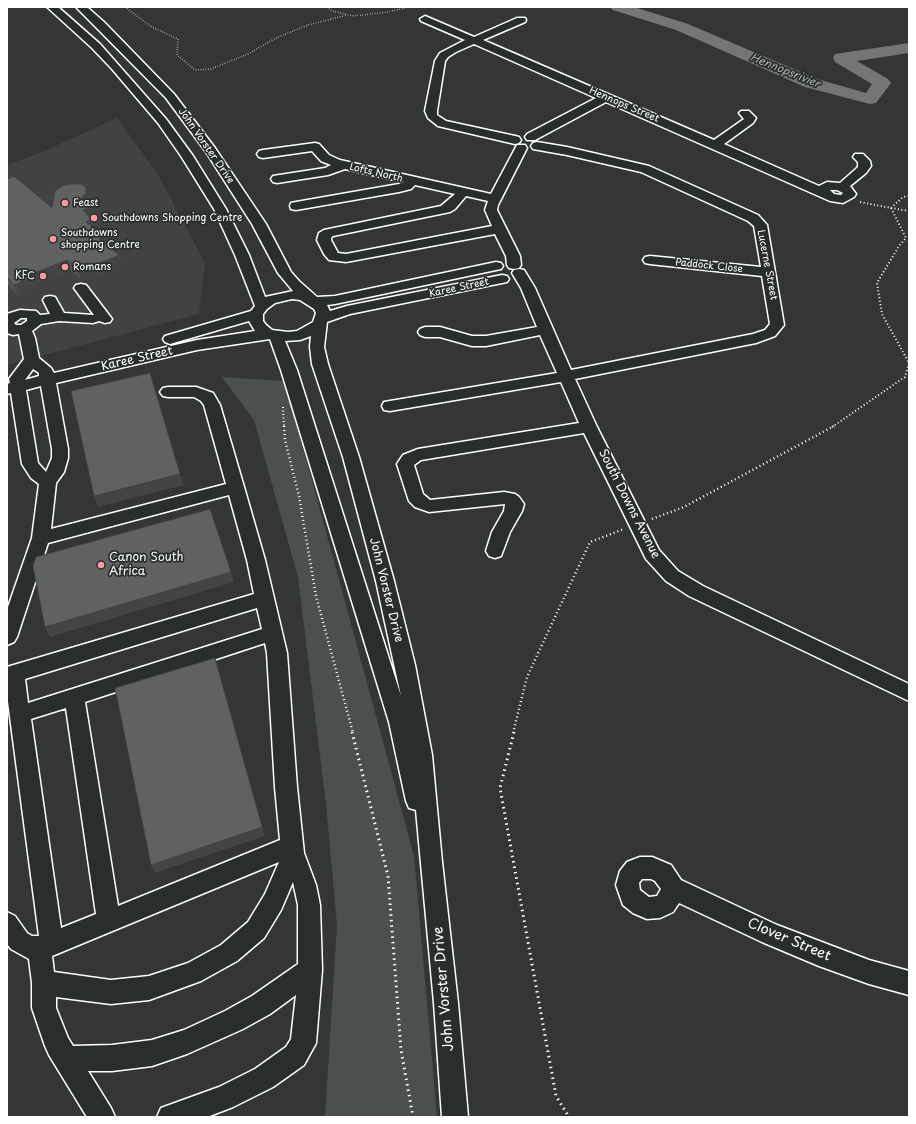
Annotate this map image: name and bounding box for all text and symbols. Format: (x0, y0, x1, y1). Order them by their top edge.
water label: Hennopsrivier (748, 51, 822, 91)
street label: Hennops Street (587, 85, 661, 125)
street label: John Vorster Drive (175, 106, 237, 186)
street label: Lofts North (348, 161, 404, 185)
place label: Feast (73, 197, 99, 209)
marker: Feast (60, 198, 70, 208)
place label: Southdowns Shopping Centre (102, 212, 242, 224)
marker: Southdowns Shopping Centre (89, 213, 99, 223)
place label: Southdowns shopping Centre (61, 227, 140, 250)
street label: Lucerne Street (754, 229, 780, 301)
marker: Southdowns shopping Centre (48, 234, 58, 244)
street label: Paddock Close (675, 256, 743, 276)
place label: Romans (73, 261, 111, 273)
marker: Romans (60, 262, 70, 272)
place label: KFC (15, 270, 35, 282)
marker: KFC (38, 271, 48, 281)
street label: Karee Street (428, 276, 490, 300)
street label: Karee Street (100, 344, 174, 374)
street label: South Downs Avenue (595, 447, 663, 561)
street label: John Vorster Drive (366, 536, 406, 644)
place label: Canon South Africa (109, 551, 184, 579)
marker: Canon South Africa (96, 560, 106, 570)
street label: Clover Street (745, 915, 833, 965)
street label: John Vorster Drive (430, 926, 458, 1052)

